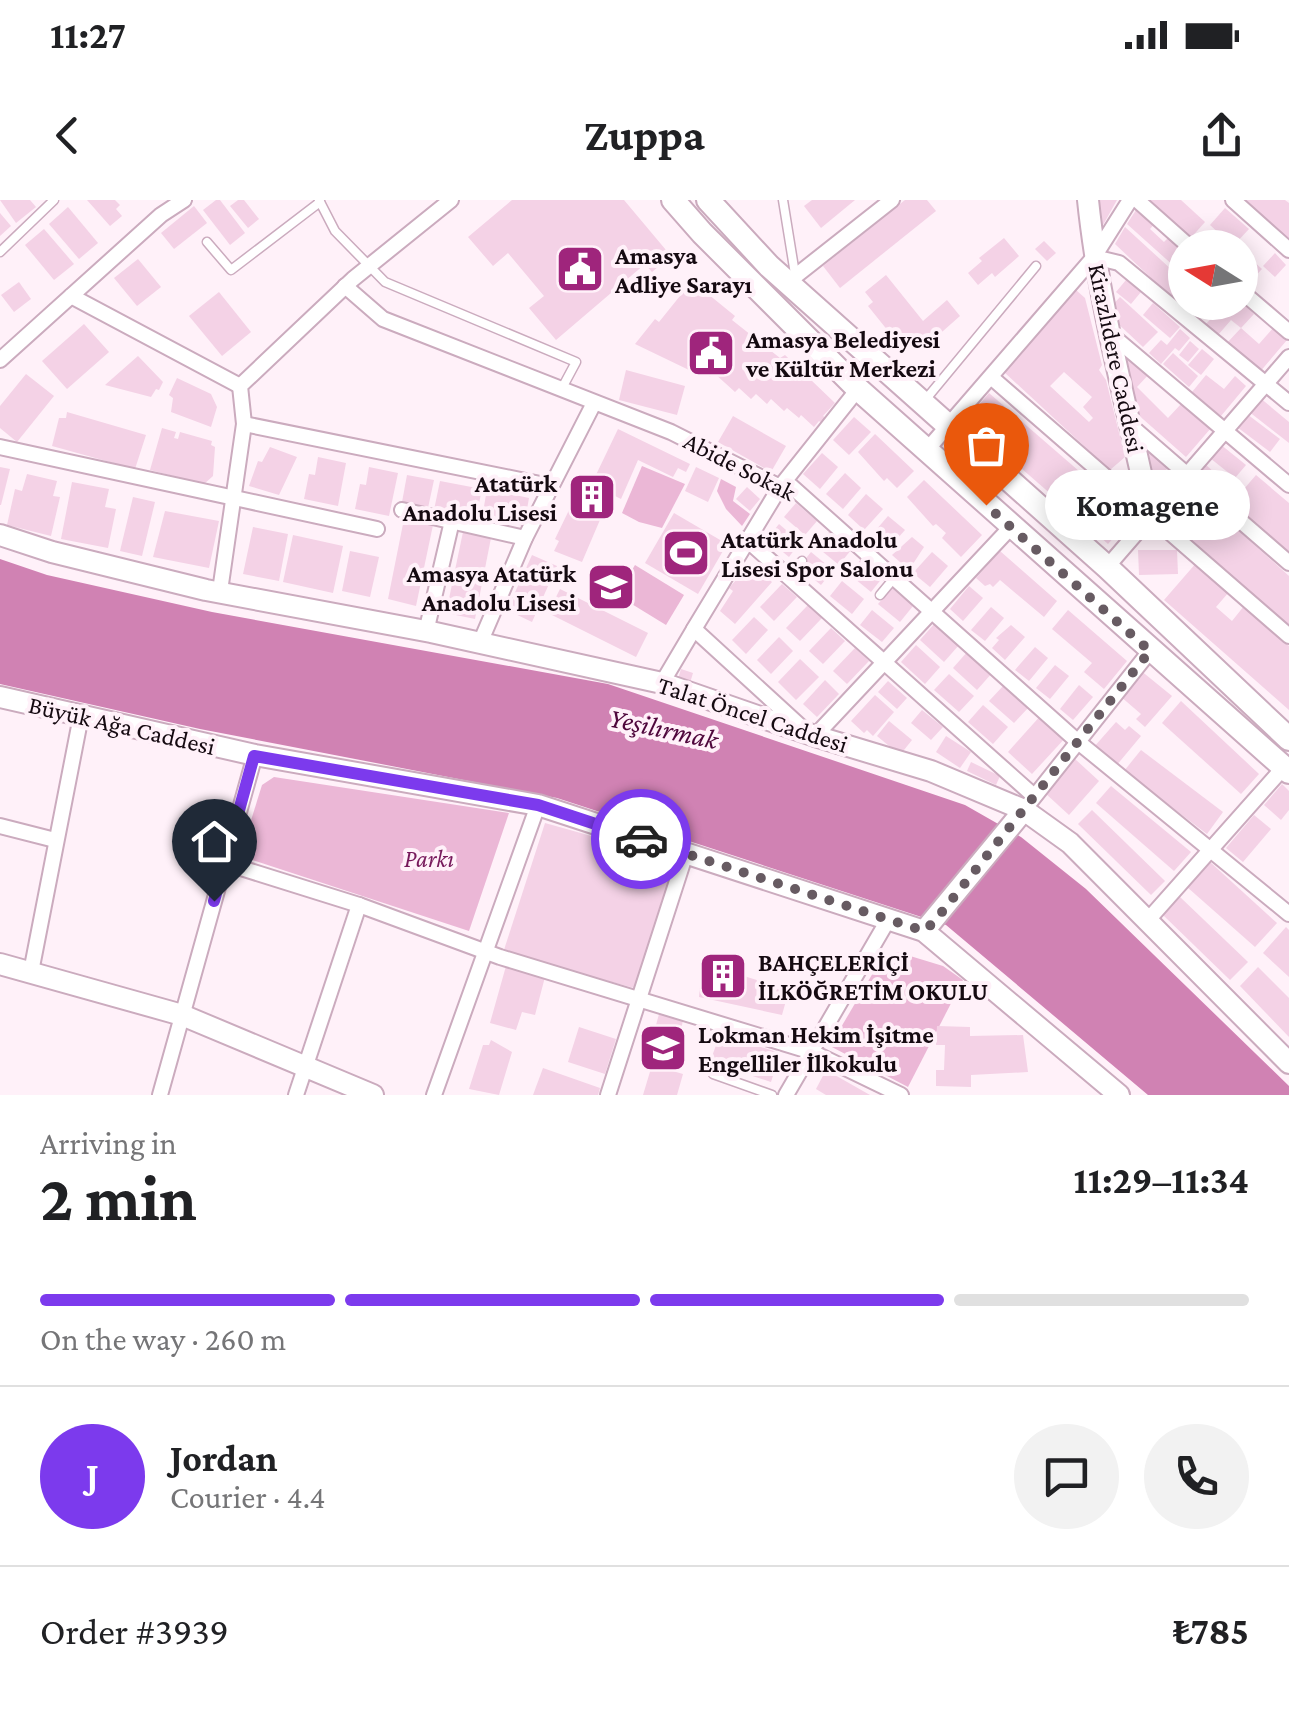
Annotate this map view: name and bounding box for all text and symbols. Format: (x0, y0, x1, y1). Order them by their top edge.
text: 11:27 (50, 14, 126, 56)
icon: back (40, 108, 95, 163)
icon: share (1194, 108, 1249, 163)
text: Zuppa (584, 110, 705, 160)
north arrow (1168, 230, 1258, 320)
map controls (1168, 230, 1258, 320)
place label: Amasya Adliye Sarayı (614, 242, 752, 298)
public building icon: Amasya Adliye Sarayı (554, 243, 606, 295)
street label: Kirazlıdere Caddesi (1083, 261, 1150, 455)
place label: Amasya Belediyesi ve Kültür Merkezi (745, 326, 940, 382)
public building icon: Amasya Belediyesi ve Kültür Merkezi (685, 327, 737, 379)
pin (944, 403, 1029, 506)
icon: bag (959, 418, 1014, 473)
street label: Abide Sokak (679, 427, 800, 506)
place label: Atatürk Anadolu Lisesi (402, 470, 557, 526)
callout: Komagene (1046, 470, 1251, 540)
building icon: Atatürk Anadolu Lisesi (566, 471, 618, 523)
text: Komagene (1076, 487, 1219, 523)
place label: Atatürk Anadolu Lisesi Spor Salonu (720, 526, 913, 582)
sports icon: Atatürk Anadolu Lisesi Spor Salonu (660, 527, 712, 579)
place label: Amasya Atatürk Anadolu Lisesi (406, 560, 576, 616)
school or university icon: Amasya Atatürk Anadolu Lisesi (585, 561, 637, 613)
street label: Talat Öncel Caddesi (655, 671, 851, 758)
street label: Büyük Ağa Caddesi (26, 691, 218, 761)
water label: Yeşilırmak (607, 702, 723, 755)
courier (591, 789, 691, 889)
pin (172, 799, 257, 902)
icon: car (614, 812, 669, 867)
icon: home (187, 814, 242, 869)
park label: Parkı (404, 845, 454, 872)
place label: BAHÇELERİÇİ İLKÖĞRETİM OKULU (758, 949, 988, 1005)
building icon: BAHÇELERİÇİ İLKÖĞRETİM OKULU (697, 950, 749, 1002)
place label: Lokman Hekim İşitme Engelliler İlkokulu (698, 1021, 934, 1077)
school or university icon: Lokman Hekim İşitme Engelliler İlkokulu (637, 1022, 689, 1074)
text: Arriving in (40, 1125, 177, 1161)
text: 11:29–11:34 (1073, 1159, 1249, 1201)
text: 2 min (40, 1162, 197, 1234)
text: On the way · 260 m (40, 1321, 286, 1357)
button: chat (1014, 1424, 1119, 1529)
button: phone (1144, 1424, 1249, 1529)
text: Jordan (170, 1437, 278, 1479)
text: J (86, 1455, 99, 1497)
text: Courier · 4.4 (170, 1479, 326, 1515)
text: Order #3939 (40, 1610, 229, 1652)
text: ₺785 (1173, 1610, 1249, 1652)

